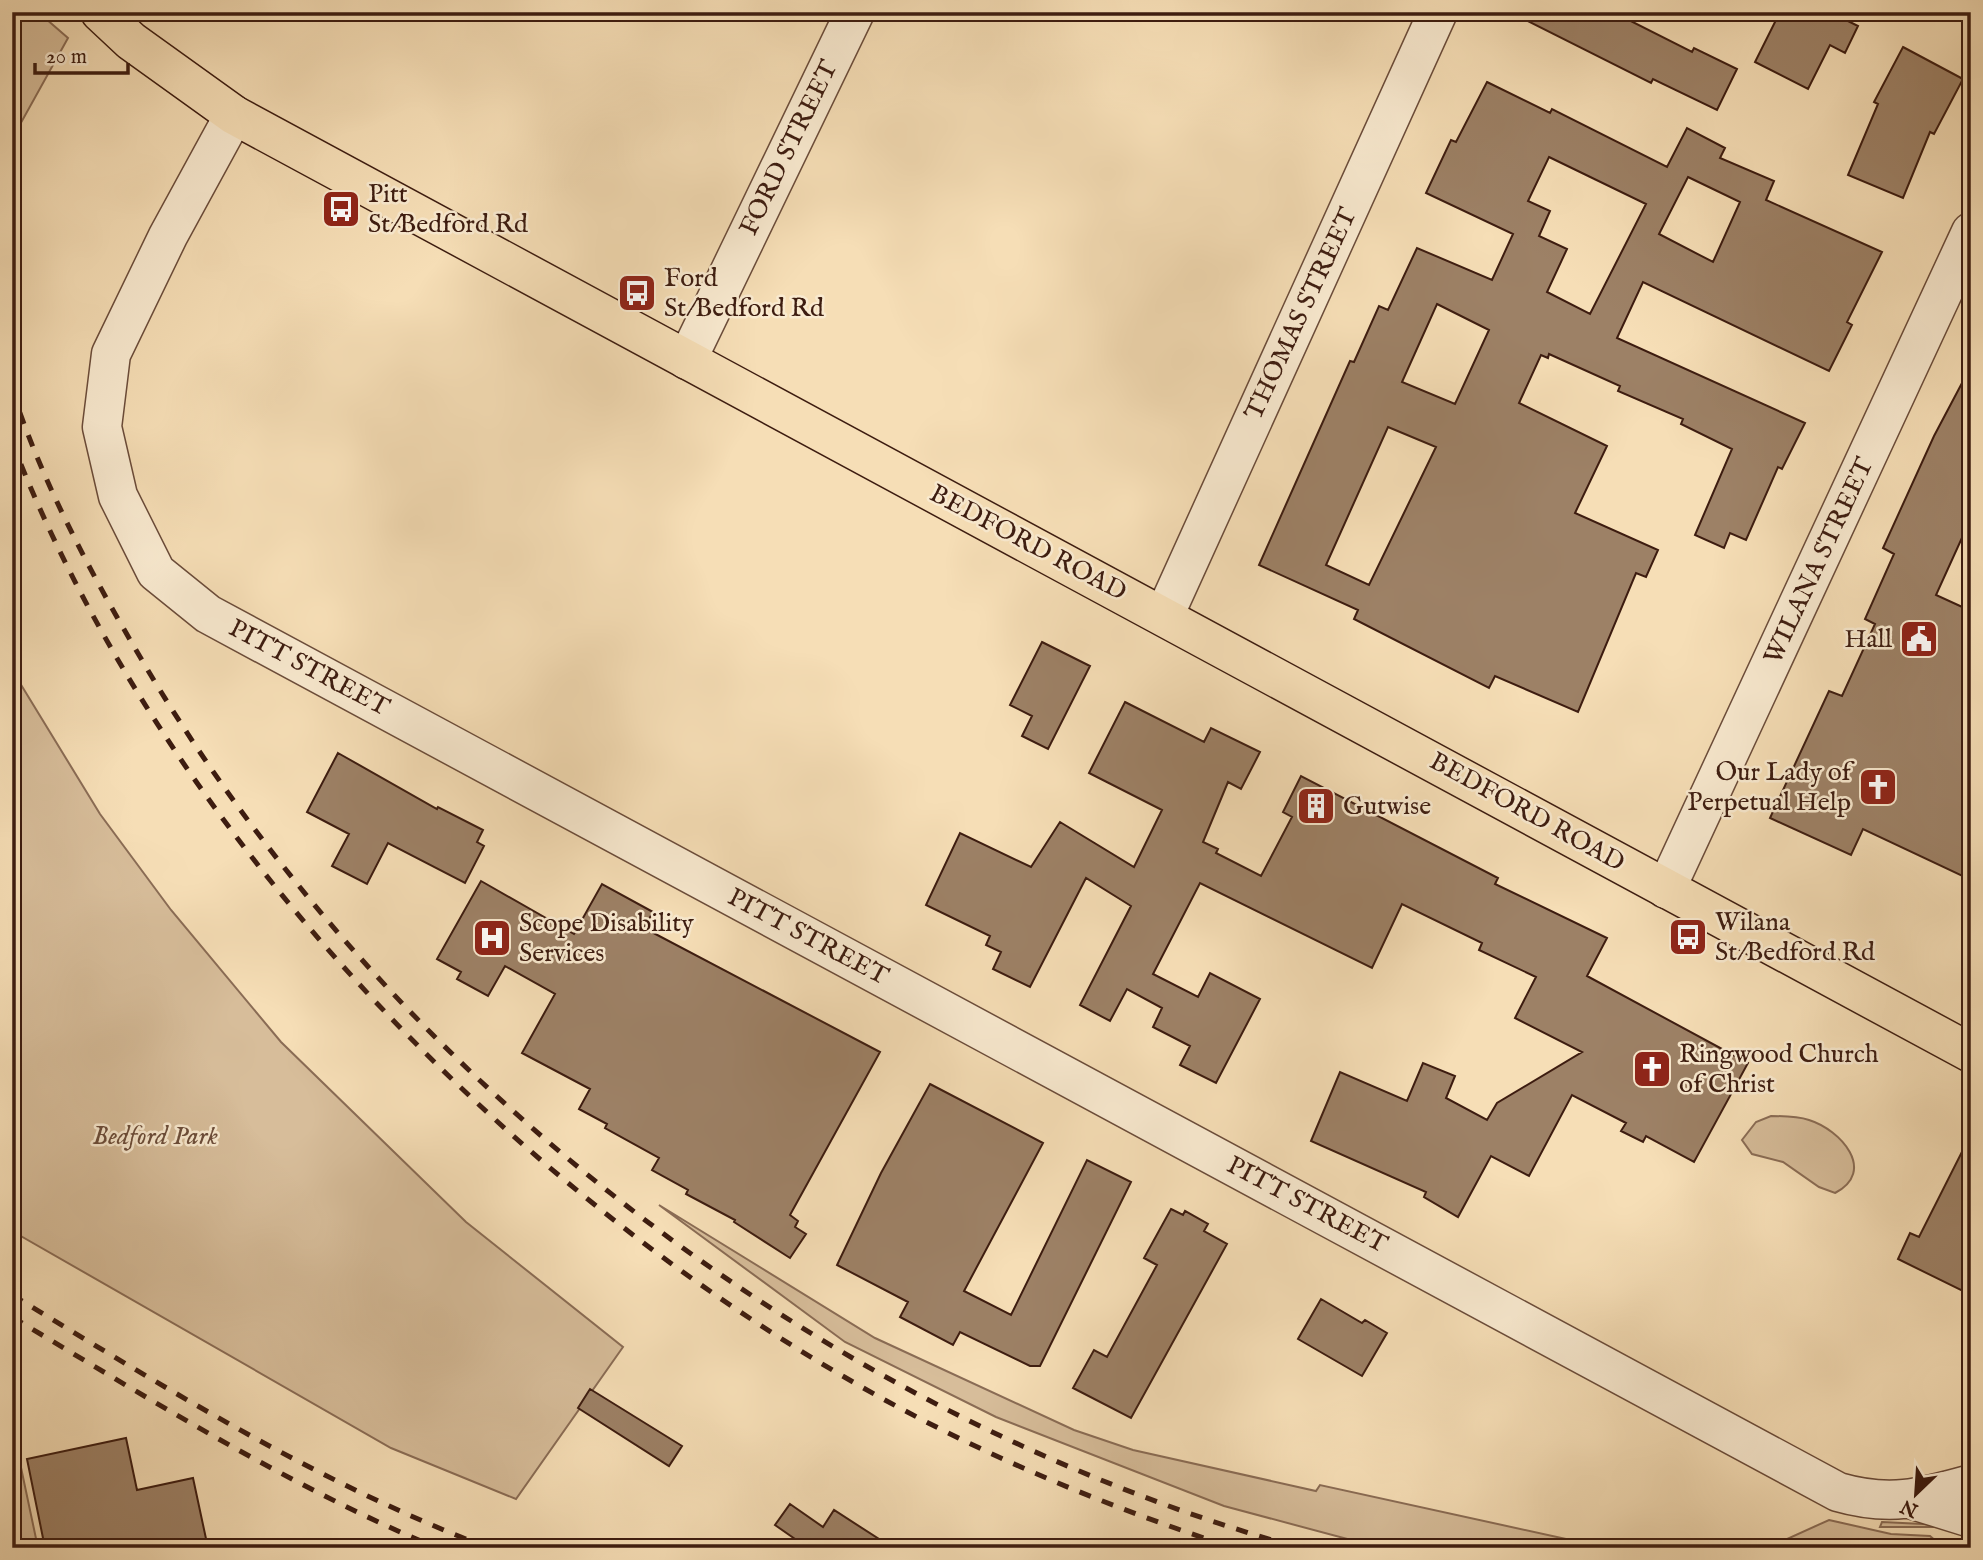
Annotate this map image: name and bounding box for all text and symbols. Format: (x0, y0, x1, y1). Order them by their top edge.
scale bar (35, 32, 128, 76)
text: 20 m (46, 44, 87, 71)
street label: FORD STREET (732, 55, 846, 241)
place label: Pitt St/Bedford Rd (368, 178, 528, 241)
bus stop icon: Pitt St/Bedford Rd (320, 188, 362, 230)
street label: THOMAS STREET (1237, 203, 1365, 425)
place label: Ford St/Bedford Rd (664, 262, 824, 325)
bus stop icon: Ford St/Bedford Rd (616, 272, 658, 314)
street label: WILANA STREET (1757, 452, 1881, 670)
street label: BEDFORD ROAD (924, 477, 1132, 609)
street label: PITT STREET (223, 612, 395, 724)
public building icon: Hall (1898, 618, 1940, 660)
place label: Hall (1844, 623, 1893, 656)
street label: BEDFORD ROAD (1424, 745, 1630, 879)
place label: Our Lady of Perpetual Help (1687, 756, 1856, 819)
church icon: Our Lady of Perpetual Help (1857, 766, 1899, 808)
building icon: Gutwise (1295, 785, 1337, 827)
place label: Gutwise (1343, 790, 1431, 823)
street label: PITT STREET (722, 881, 894, 993)
place label: Wilana St/Bedford Rd (1715, 906, 1875, 969)
place label: Scope Disability Services (519, 907, 694, 970)
bus stop icon: Wilana St/Bedford Rd (1667, 916, 1709, 958)
hospital icon: Scope Disability Services (471, 917, 513, 959)
place label: Ringwood Church of Christ (1679, 1038, 1879, 1101)
church icon: Ringwood Church of Christ (1631, 1048, 1673, 1090)
park label: Bedford Park (92, 1120, 218, 1153)
street label: PITT STREET (1221, 1149, 1393, 1261)
north arrow (1882, 1458, 1952, 1528)
text: N (1897, 1493, 1923, 1522)

